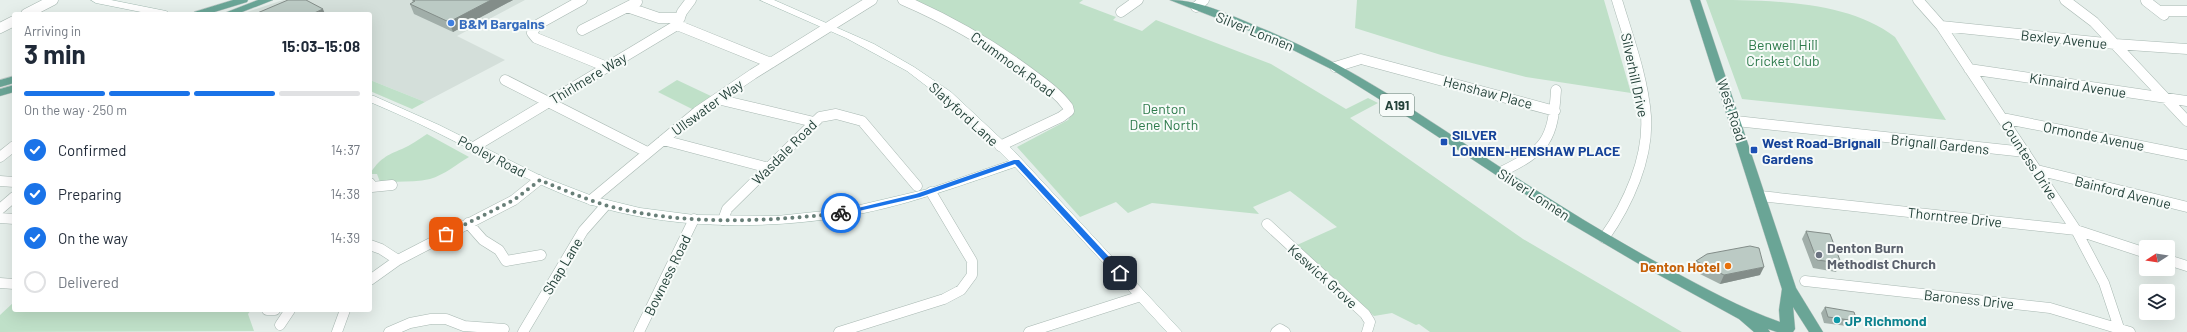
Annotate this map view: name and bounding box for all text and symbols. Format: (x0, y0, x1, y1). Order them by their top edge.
street label: Silver Lonnen (1214, 8, 1296, 54)
place label: B&M Bargains (459, 15, 545, 32)
marker: B&M Bargains (446, 18, 456, 28)
text: Arriving in (24, 23, 81, 39)
street label: Bexley Avenue (2020, 26, 2108, 52)
street label: Crummock Road (968, 28, 1058, 100)
street label: Silverhill Drive (1618, 31, 1652, 119)
park label: Benwell Hill Cricket Club (1746, 36, 1820, 69)
text: 15:03–15:08 (282, 37, 360, 55)
text: 3 min (24, 38, 86, 69)
street label: Thirlmere Way (546, 48, 630, 108)
street label: Kinnaird Avenue (2028, 69, 2128, 101)
street label: Henshaw Place (1441, 72, 1535, 112)
street label: Ullswater Way (668, 75, 747, 139)
street label: West Road (1714, 77, 1750, 143)
street label: Slatyford Lane (926, 78, 1002, 150)
road number: A191 (1380, 94, 1414, 116)
park label: Denton Dene North (1130, 100, 1198, 133)
text: On the way · 250 m (24, 102, 127, 118)
street label: Wasdale Road (748, 116, 820, 188)
street label: Countess Drive (1998, 117, 2062, 203)
street label: Ormonde Avenue (2042, 118, 2146, 154)
place label: SILVER LONNEN-HENSHAW PLACE (1452, 126, 1620, 159)
street label: Brignall Gardens (1890, 130, 1990, 158)
street label: Pooley Road (455, 132, 529, 180)
place label: West Road-Brignall Gardens (1762, 134, 1881, 167)
marker: SILVER LONNEN-HENSHAW PLACE (1439, 137, 1449, 147)
icon: check (24, 139, 46, 161)
text: Confirmed (58, 141, 126, 159)
text: 14:37 (331, 142, 360, 158)
marker: West Road-Brignall Gardens (1749, 145, 1759, 155)
street label: Silver Lonnen (1495, 164, 1573, 224)
street label: Bainford Avenue (2073, 172, 2173, 212)
icon: check (24, 183, 46, 205)
text: Preparing (58, 185, 122, 203)
text: 14:38 (330, 186, 360, 202)
courier (821, 193, 861, 233)
icon: bike (830, 202, 852, 224)
street label: Thorntree Drive (1907, 204, 2003, 230)
pin (429, 217, 463, 251)
icon: bag (435, 223, 457, 245)
icon: check (24, 227, 46, 249)
text: On the way (58, 229, 128, 247)
text: 14:39 (330, 230, 360, 246)
street label: Bowness Road (640, 232, 694, 318)
street label: Shap Lane (538, 234, 586, 298)
place label: Denton Burn Methodist Church (1827, 239, 1936, 272)
street label: Keswick Grove (1285, 240, 1361, 312)
north arrow (2139, 240, 2175, 276)
map controls (2139, 240, 2175, 320)
marker: Denton Burn Methodist Church (1814, 250, 1824, 260)
pin (1103, 256, 1137, 290)
place label: Denton Hotel (1640, 258, 1720, 275)
marker: Denton Hotel (1723, 261, 1733, 271)
icon: home (1109, 262, 1131, 284)
text: Delivered (58, 273, 119, 291)
button: layers (2139, 284, 2175, 320)
street label: Baroness Drive (1923, 286, 2015, 312)
place label: JP Richmond (1845, 312, 1927, 329)
marker: JP Richmond (1832, 315, 1842, 325)

